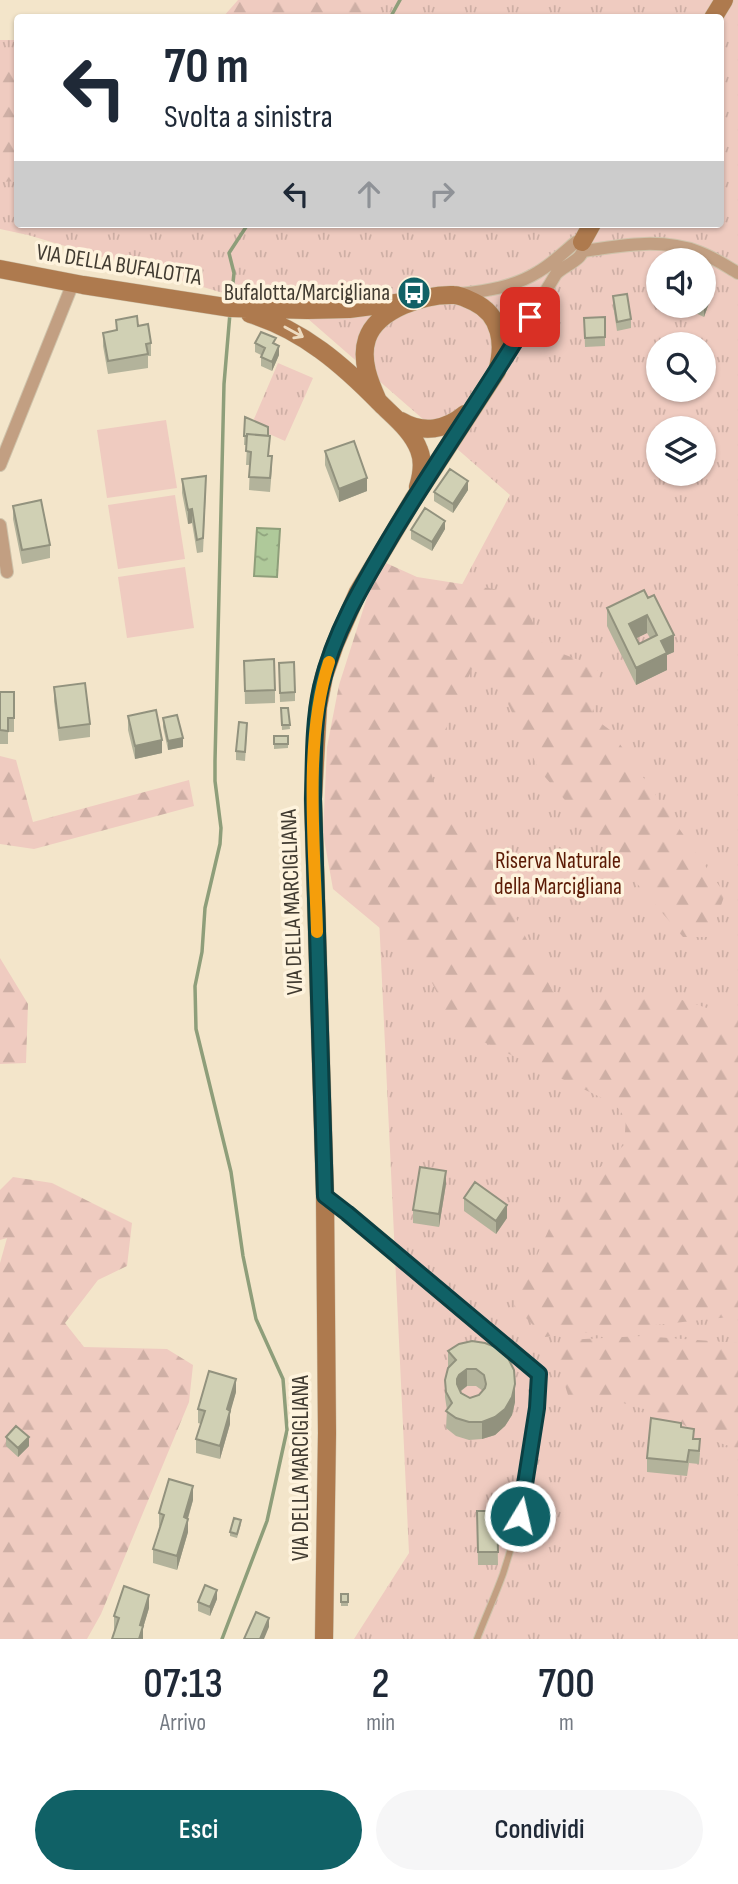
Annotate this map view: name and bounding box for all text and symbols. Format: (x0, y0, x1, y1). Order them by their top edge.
text: 70 m (164, 38, 249, 97)
icon: left (49, 42, 140, 133)
text: Svolta a sinistra (164, 98, 333, 137)
icon: left (277, 175, 315, 213)
icon: ahead (350, 175, 388, 213)
icon: right (423, 175, 461, 213)
street label: VIA DELLA BUFALOTTA (34, 238, 204, 292)
map controls (646, 248, 716, 486)
button: sound (646, 248, 716, 318)
bus stop icon: Bufalotta/Marcigliana (395, 274, 433, 312)
place label: Bufalotta/Marcigliana (224, 279, 390, 307)
pin (500, 287, 560, 347)
icon: arrive (511, 298, 549, 336)
one-way arrow (283, 326, 304, 339)
button: search (646, 332, 716, 402)
button: layers (646, 416, 716, 486)
street label: VIA DELLA MARCIGLIANA (275, 808, 309, 995)
park label: Riserva Naturale della Marcigliana (494, 847, 622, 901)
street label: VIA DELLA MARCIGLIANA (287, 1375, 315, 1561)
position arrow (483, 1479, 557, 1553)
text: 07:13 (143, 1659, 223, 1710)
text: 2 (372, 1659, 390, 1710)
text: 700 (538, 1659, 595, 1710)
text: Arrivo (160, 1709, 206, 1737)
text: min (366, 1709, 395, 1737)
text: m (559, 1709, 574, 1737)
button: Esci (35, 1790, 362, 1870)
button: Condividi (376, 1790, 703, 1870)

